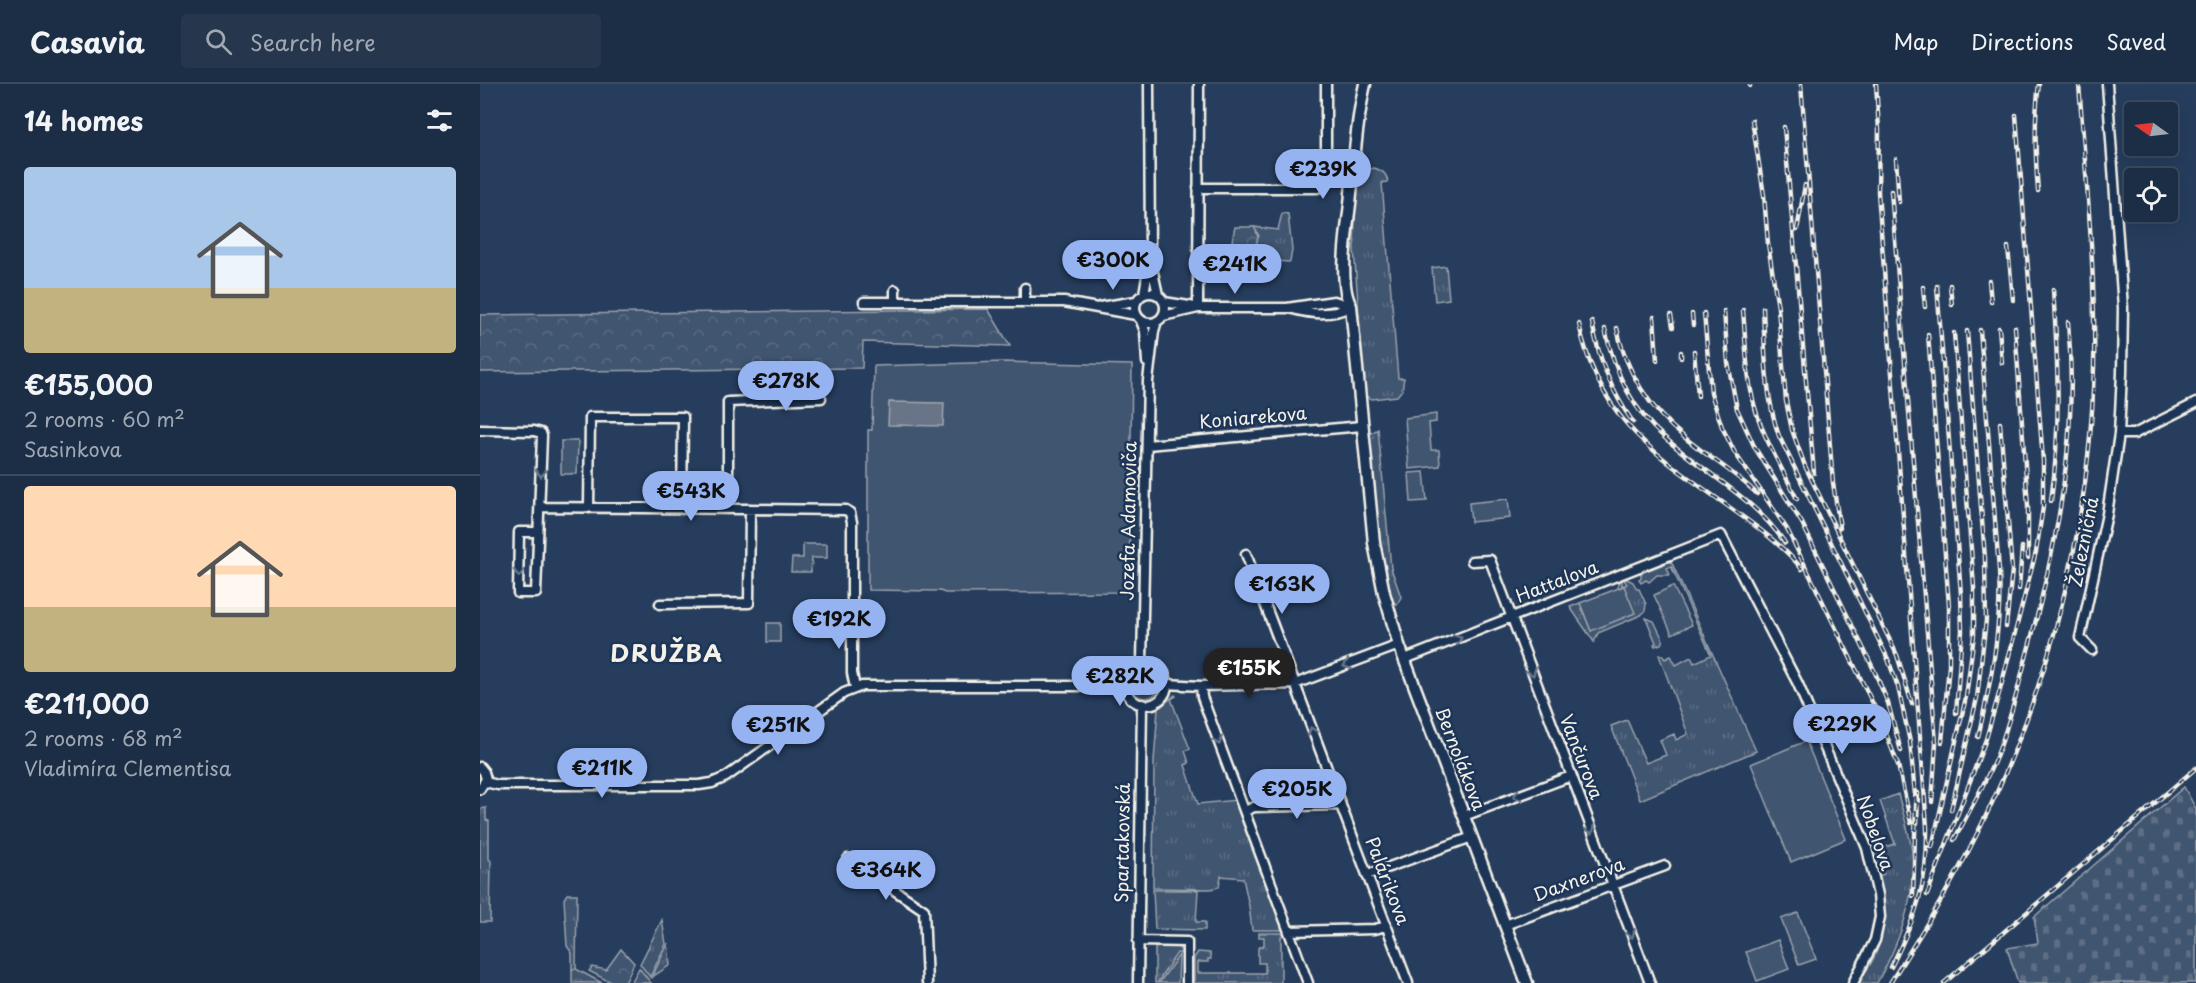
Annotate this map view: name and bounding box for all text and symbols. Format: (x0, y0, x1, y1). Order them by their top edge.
search box (181, 14, 601, 68)
text: Casavia (30, 20, 145, 63)
icon: search (202, 25, 235, 58)
text: Search here (250, 25, 376, 58)
text: Map (1893, 25, 1938, 57)
text: Directions (1971, 25, 2073, 57)
text: Saved (2106, 25, 2166, 57)
text: 14 homes (24, 101, 143, 140)
north arrow (2124, 102, 2178, 156)
map controls (2124, 102, 2178, 222)
icon: filters (423, 104, 456, 137)
pin: €239K (1281, 149, 1365, 200)
text: €239K (1289, 153, 1357, 183)
button: locate (2124, 168, 2178, 222)
icon: home (186, 206, 294, 314)
pin: €300K (1071, 240, 1155, 291)
text: €300K (1076, 244, 1150, 274)
pin: €241K (1193, 244, 1277, 295)
text: €241K (1203, 248, 1267, 278)
pin: €278K (744, 361, 828, 412)
text: €155,000 (24, 365, 153, 404)
text: €278K (752, 365, 820, 395)
street label: Koniarekova (1198, 398, 1308, 435)
text: 2 rooms · 60 m² (24, 404, 185, 434)
text: Sasinkova (24, 434, 122, 464)
street label: Jozefa Adamoviča (1113, 440, 1142, 601)
one-way arrow (534, 469, 547, 478)
pin: €543K (649, 471, 733, 522)
text: €543K (656, 475, 726, 505)
street label: Železničná (2061, 493, 2105, 589)
icon: home (186, 525, 294, 633)
street label: Hattalova (1511, 553, 1602, 609)
pin: €163K (1240, 564, 1324, 615)
one-way arrow (512, 568, 525, 577)
text: €163K (1249, 568, 1315, 598)
pin: €192K (797, 599, 881, 650)
text: €192K (807, 603, 871, 633)
district label: DRUŽBA (610, 634, 724, 670)
one-way arrow (1453, 634, 1463, 647)
pin: €155K (1207, 648, 1291, 699)
text: €155K (1217, 652, 1281, 682)
pin: €282K (1078, 656, 1162, 707)
one-way arrow (1342, 657, 1353, 670)
text: €282K (1086, 660, 1154, 690)
one-way arrow (1524, 666, 1537, 677)
text: €211,000 (24, 684, 149, 723)
street label: Bernolákova (1429, 703, 1494, 814)
pin: €229K (1800, 704, 1884, 755)
pin: €251K (736, 705, 820, 756)
text: €229K (1807, 708, 1877, 738)
text: €251K (746, 709, 810, 739)
street label: Vančurova (1554, 710, 1611, 803)
text: 2 rooms · 68 m² (24, 723, 183, 753)
one-way arrow (1307, 726, 1320, 737)
one-way arrow (1211, 735, 1224, 746)
pin: €211K (560, 748, 644, 799)
text: €211K (571, 752, 633, 782)
text: Vladimíra Clementisa (24, 753, 231, 783)
pin: €205K (1255, 769, 1339, 820)
text: €205K (1262, 773, 1332, 803)
street label: Spartakovská (1107, 782, 1136, 903)
one-way arrow (1513, 789, 1524, 801)
street label: Nobelova (1851, 791, 1902, 874)
one-way arrow (1584, 824, 1597, 835)
street label: Palárikova (1359, 832, 1418, 928)
pin: €364K (844, 850, 928, 901)
street label: Daxnerova (1529, 850, 1628, 908)
text: €364K (850, 854, 922, 884)
one-way arrow (1623, 928, 1636, 939)

